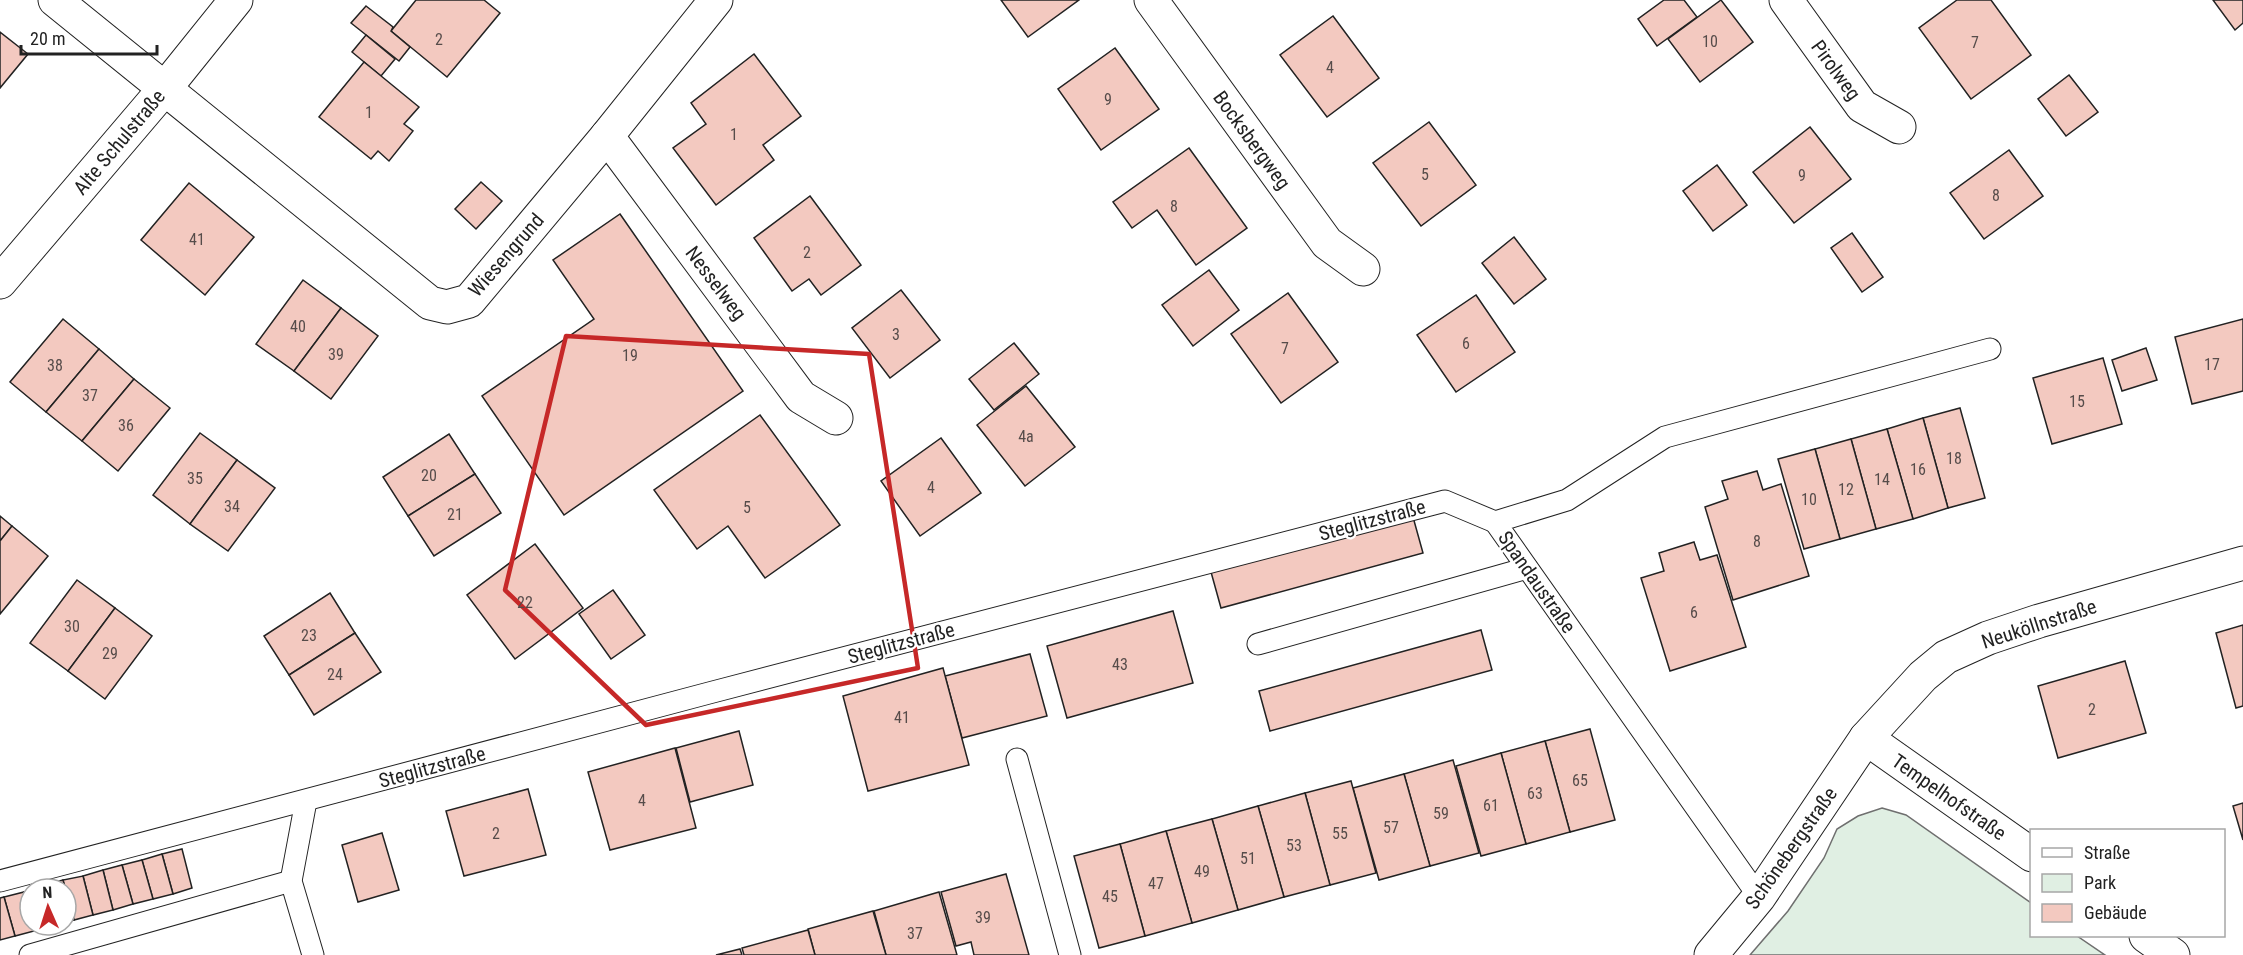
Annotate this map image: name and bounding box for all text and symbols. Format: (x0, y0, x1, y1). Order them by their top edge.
scale bar (21, 18, 158, 56)
text: 20 m (30, 28, 65, 49)
house number: 2 (435, 30, 443, 49)
house number: 10 (1702, 32, 1718, 51)
house number: 7 (1971, 33, 1979, 52)
street label: Pirolweg (1806, 35, 1866, 105)
house number: 4 (1326, 58, 1334, 77)
street label: Alte Schulstraße (68, 85, 170, 199)
street label: Bocksbergweg (1208, 86, 1296, 194)
house number: 9 (1104, 90, 1112, 109)
house number: 1 (365, 103, 373, 122)
house number: 1 (730, 125, 738, 144)
house number: 5 (1421, 165, 1429, 184)
house number: 9 (1798, 166, 1806, 185)
house number: 8 (1992, 186, 2000, 205)
house number: 8 (1170, 197, 1178, 216)
street label: Wiesengrund (463, 208, 549, 302)
house number: 41 (189, 230, 205, 249)
street label: Nesselweg (680, 241, 752, 325)
house number: 2 (803, 243, 811, 262)
house number: 40 (290, 317, 306, 336)
house number: 3 (892, 325, 900, 344)
house number: 6 (1462, 334, 1470, 353)
house number: 7 (1281, 339, 1289, 358)
house number: 39 (328, 345, 344, 364)
house number: 19 (622, 346, 638, 365)
house number: 17 (2204, 355, 2220, 374)
house number: 38 (47, 356, 63, 375)
house number: 37 (82, 386, 98, 405)
house number: 15 (2069, 392, 2085, 411)
house number: 36 (118, 416, 134, 435)
house number: 4a (1018, 427, 1034, 446)
house number: 18 (1946, 449, 1962, 468)
house number: 16 (1910, 460, 1926, 479)
house number: 20 (421, 466, 437, 485)
house number: 35 (187, 469, 203, 488)
house number: 14 (1874, 470, 1890, 489)
house number: 4 (927, 478, 935, 497)
house number: 12 (1838, 480, 1854, 499)
house number: 10 (1801, 490, 1817, 509)
street label: Steglitzstraße (1316, 494, 1428, 546)
house number: 34 (224, 497, 240, 516)
house number: 5 (743, 498, 751, 517)
house number: 21 (447, 505, 463, 524)
street label: Spandaustraße (1493, 526, 1581, 638)
house number: 8 (1753, 532, 1761, 551)
house number: 22 (517, 593, 533, 612)
street label: Neuköllnstraße (1978, 594, 2100, 654)
house number: 6 (1690, 603, 1698, 622)
house number: 30 (64, 617, 80, 636)
street label: Steglitzstraße (845, 617, 957, 669)
house number: 23 (301, 626, 317, 645)
house number: 29 (102, 644, 118, 663)
house number: 43 (1112, 655, 1128, 674)
house number: 24 (327, 665, 343, 684)
house number: 2 (2088, 700, 2096, 719)
house number: 41 (894, 708, 910, 727)
street label: Steglitzstraße (376, 741, 488, 793)
street label: Tempelhofstraße (1887, 749, 2011, 845)
house number: 65 (1572, 771, 1588, 790)
street label: Schönebergstraße (1740, 782, 1842, 914)
house number: 63 (1527, 784, 1543, 803)
house number: 4 (638, 791, 646, 810)
house number: 61 (1483, 796, 1499, 815)
house number: 59 (1433, 804, 1449, 823)
house number: 57 (1383, 818, 1399, 837)
house number: 2 (492, 824, 500, 843)
house number: 55 (1332, 824, 1348, 843)
legend (2030, 829, 2225, 937)
house number: 53 (1286, 836, 1302, 855)
text: Straße (2084, 842, 2130, 863)
house number: 51 (1240, 849, 1256, 868)
house number: 49 (1194, 862, 1210, 881)
text: Park (2084, 872, 2116, 893)
house number: 47 (1148, 874, 1164, 893)
north arrow (18, 877, 78, 937)
text: N (42, 883, 53, 902)
house number: 45 (1102, 887, 1118, 906)
text: Gebäude (2084, 902, 2147, 923)
house number: 39 (975, 908, 991, 927)
house number: 37 (907, 924, 923, 943)

